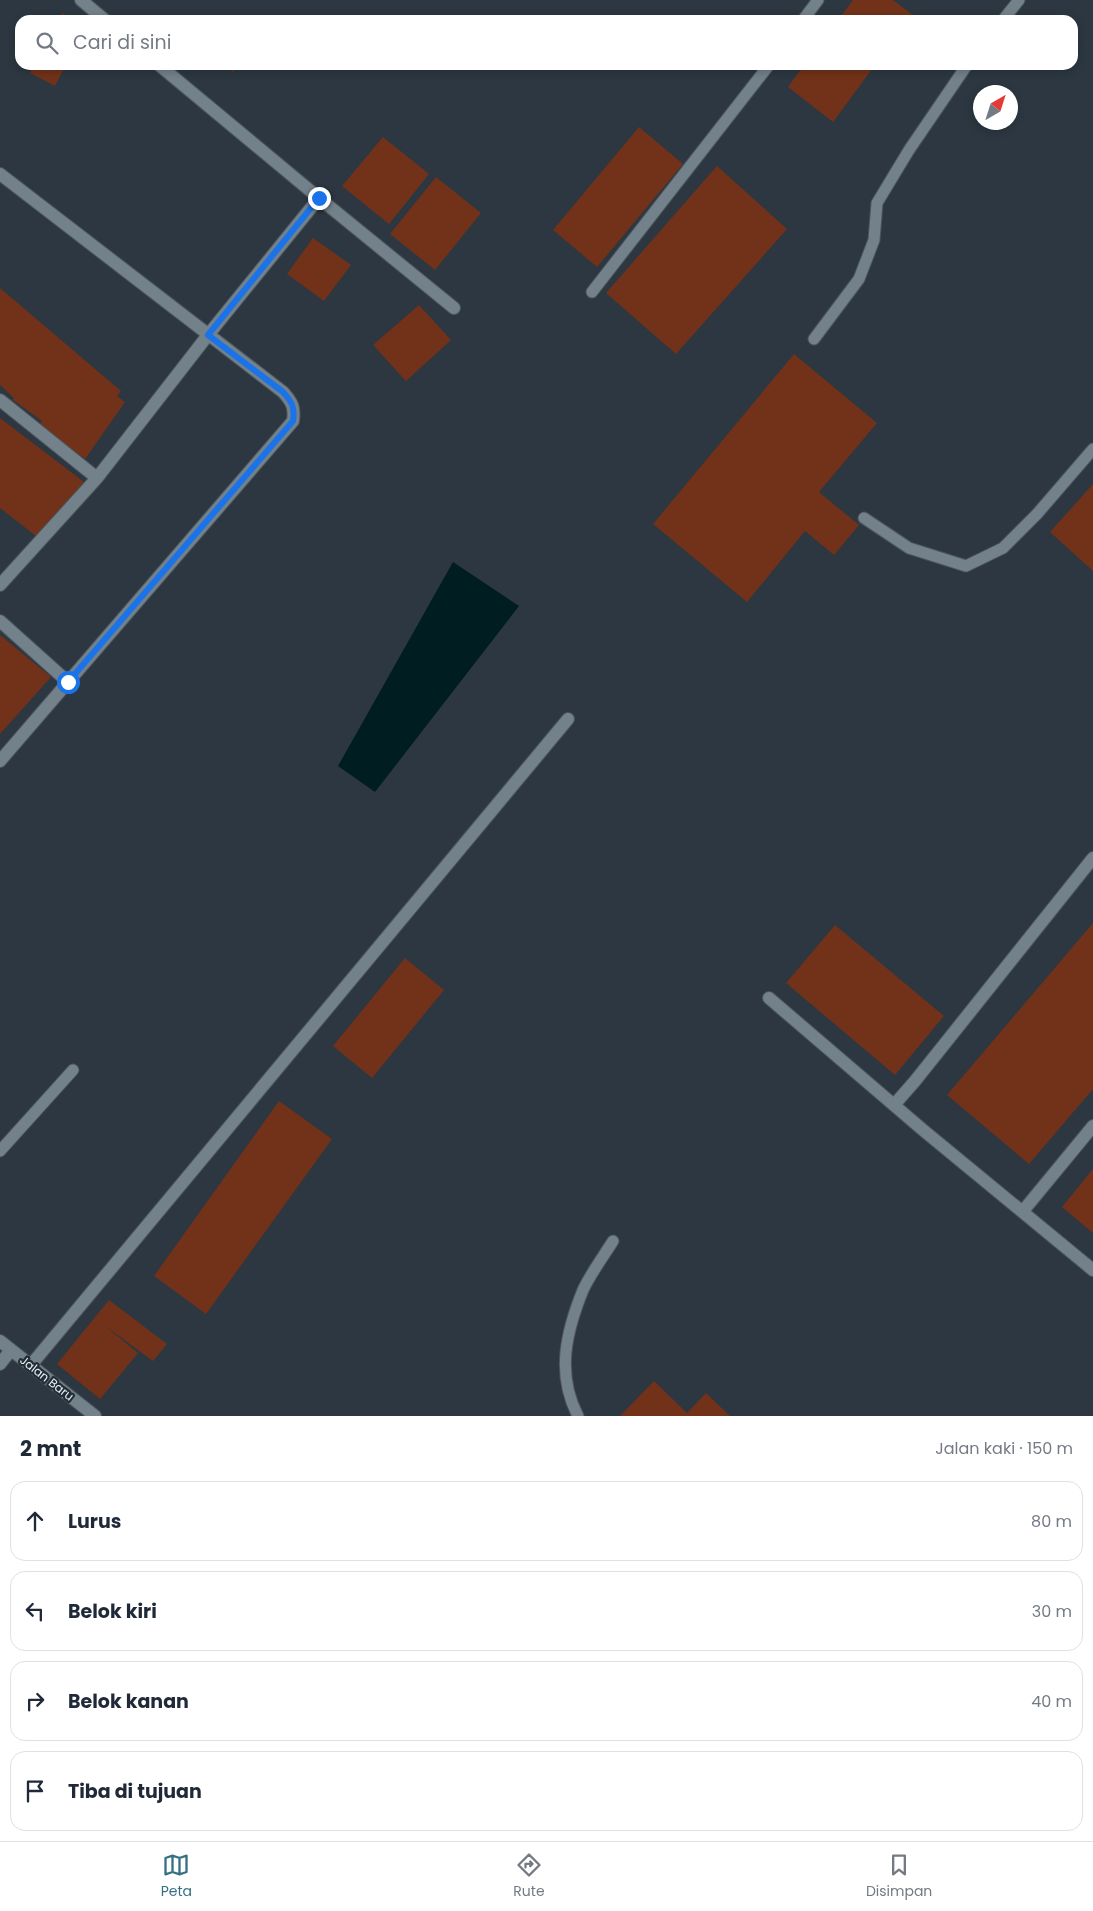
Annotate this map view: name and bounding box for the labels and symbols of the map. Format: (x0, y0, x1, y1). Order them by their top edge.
north arrow (973, 85, 1018, 130)
route end (308, 187, 331, 210)
route start (57, 671, 80, 694)
street label: Jalan Baru (17, 1352, 77, 1404)

